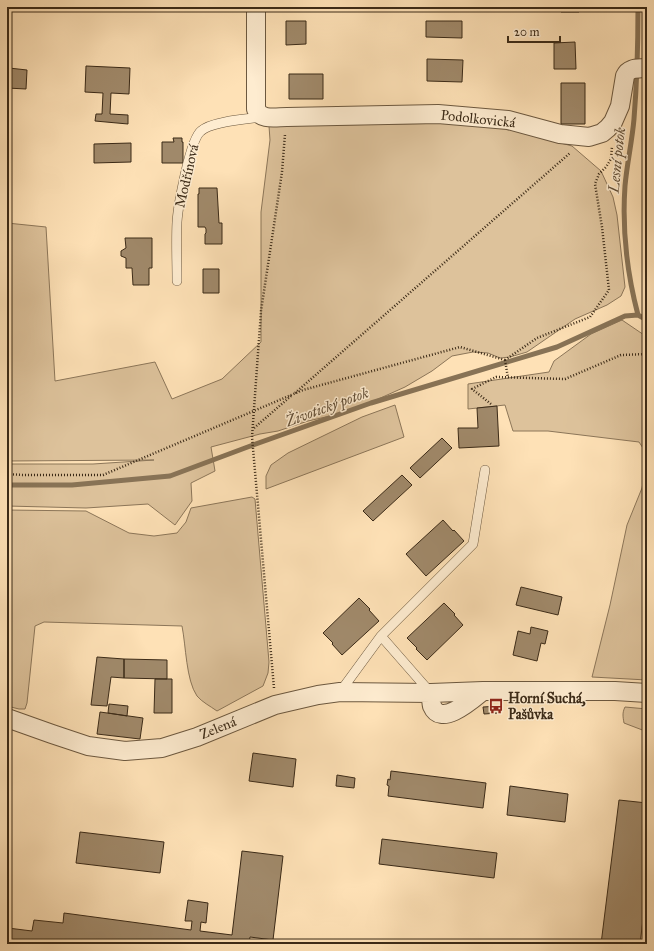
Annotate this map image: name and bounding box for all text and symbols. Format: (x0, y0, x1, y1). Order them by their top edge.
scale bar (508, 18, 560, 44)
text: 20 m (514, 25, 540, 39)
street label: Podolkovická (440, 107, 516, 131)
water label: Lesní potok (605, 126, 630, 195)
street label: Modřínová (171, 142, 203, 209)
water label: Životický potok (282, 383, 372, 432)
place label: Horní Suchá, Pašůvka (508, 690, 586, 723)
bus stop icon: Horní Suchá, Pašůvka (487, 697, 505, 715)
street label: Zelená (197, 713, 239, 743)

